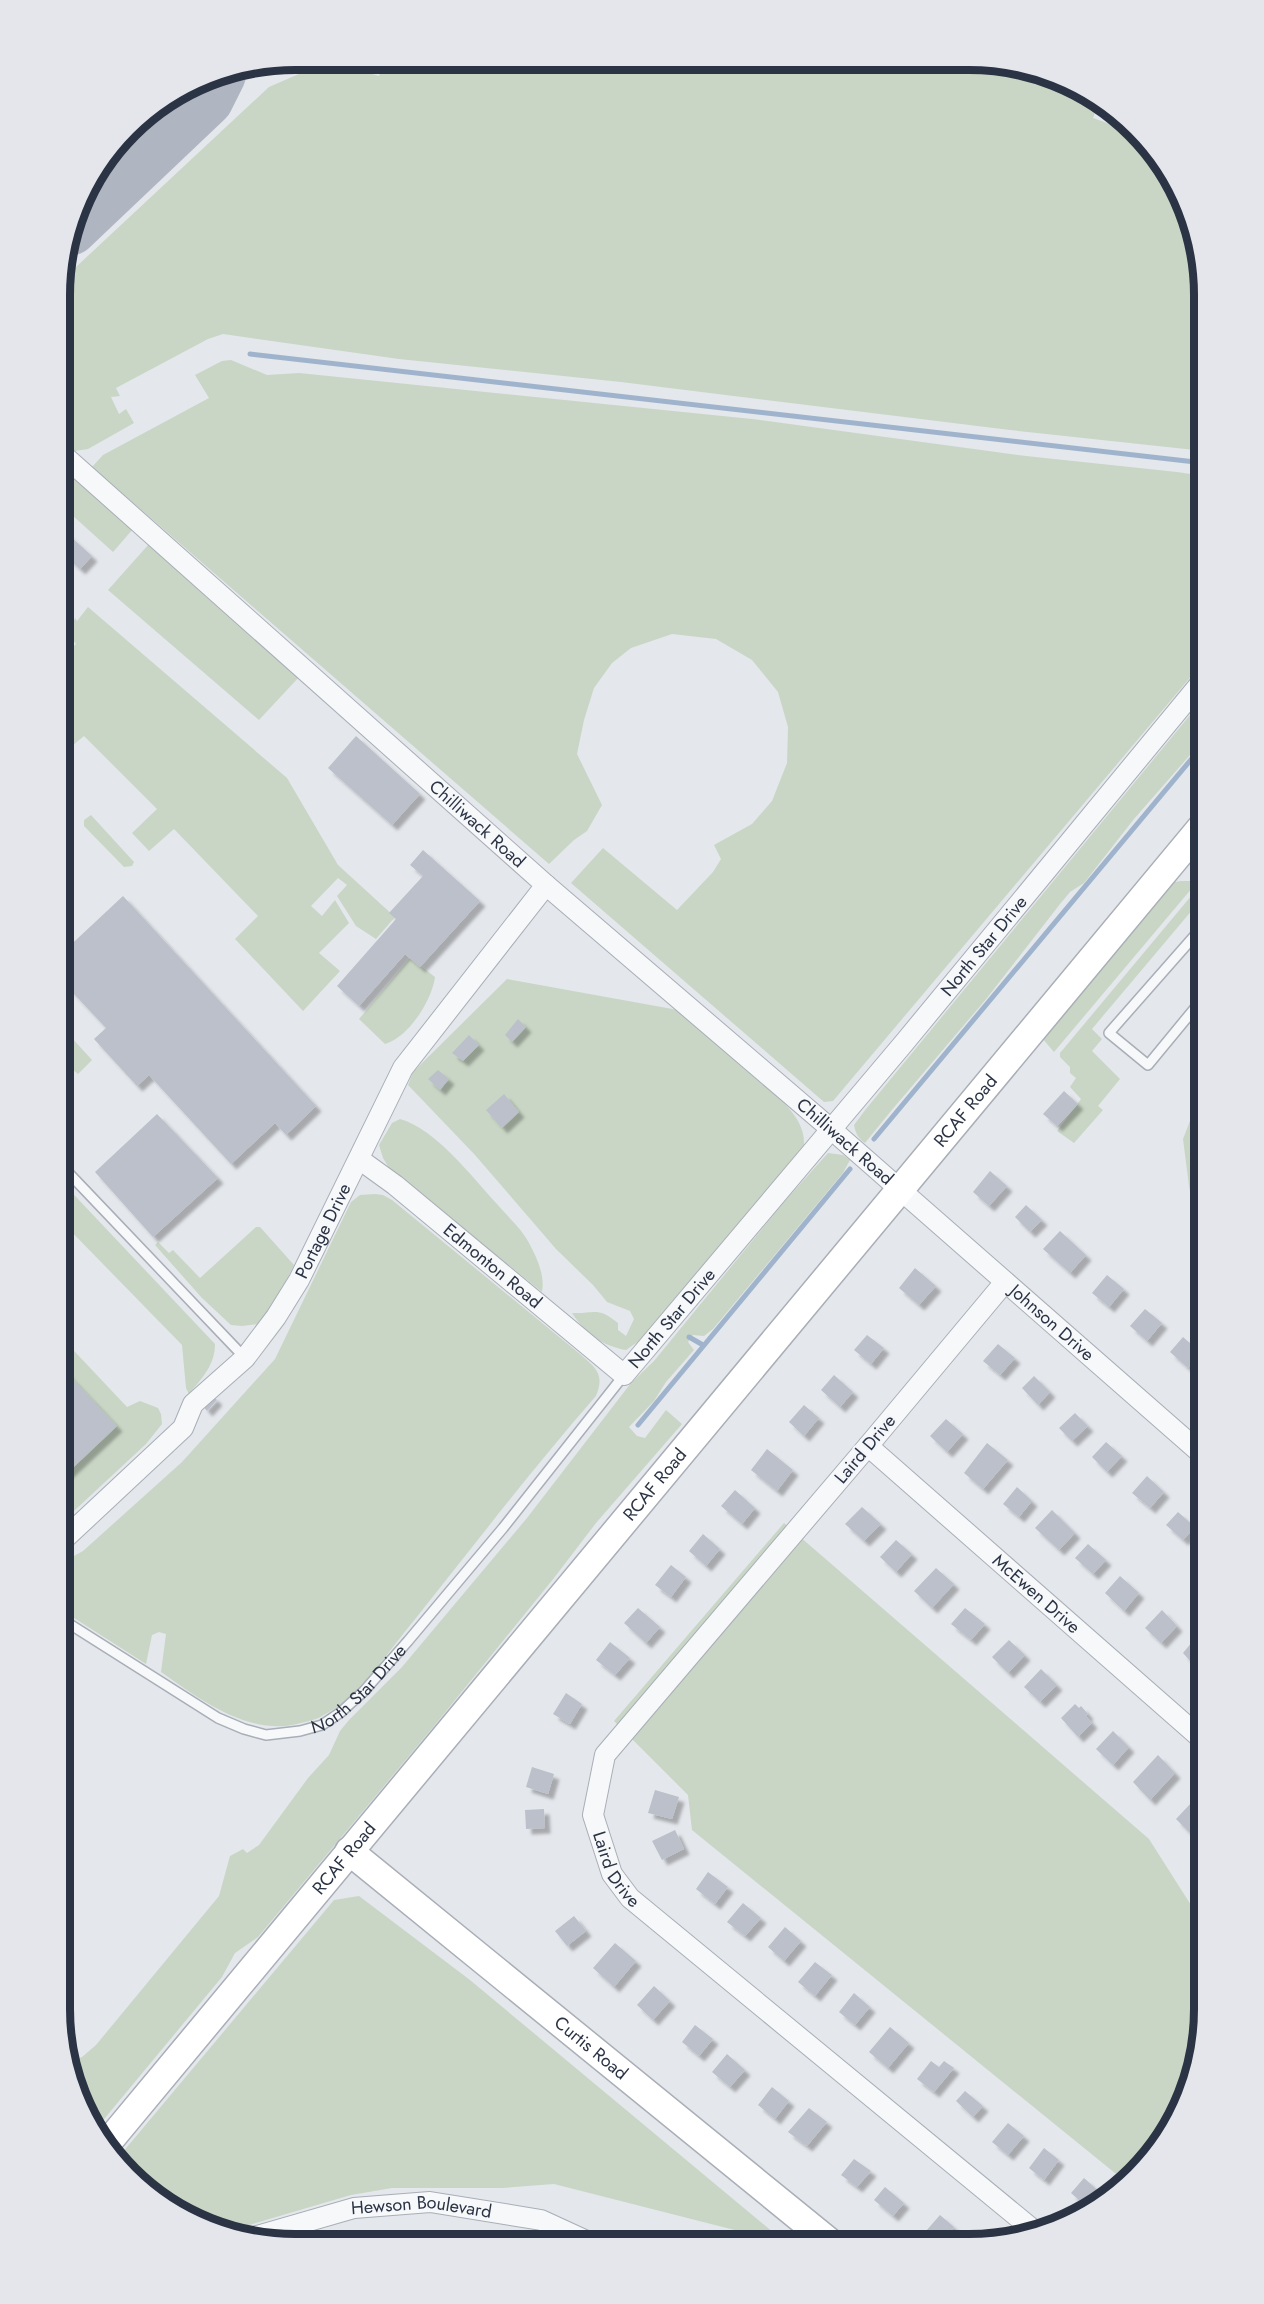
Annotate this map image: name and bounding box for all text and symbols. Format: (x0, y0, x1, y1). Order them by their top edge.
street label: Chilliwack Road (423, 774, 531, 874)
street label: North Star Drive (935, 890, 1033, 1002)
street label: RCAF Road (928, 1069, 1003, 1153)
street label: Chilliwack Road (791, 1092, 899, 1191)
street label: Portage Drive (289, 1179, 357, 1283)
street label: Edmonton Road (437, 1217, 547, 1315)
street label: North Star Drive (622, 1263, 722, 1374)
street label: Johnson Drive (1002, 1277, 1100, 1367)
street label: Laird Drive (828, 1409, 902, 1489)
street label: RCAF Road (617, 1443, 693, 1527)
street label: McEwen Drive (987, 1548, 1086, 1640)
street label: North Star Drive (308, 1638, 412, 1740)
street label: RCAF Road (306, 1817, 382, 1900)
street label: Laird Drive (586, 1828, 645, 1914)
street label: Curtis Road (548, 2010, 634, 2086)
street label: Hewson Boulevard (350, 2189, 494, 2225)

